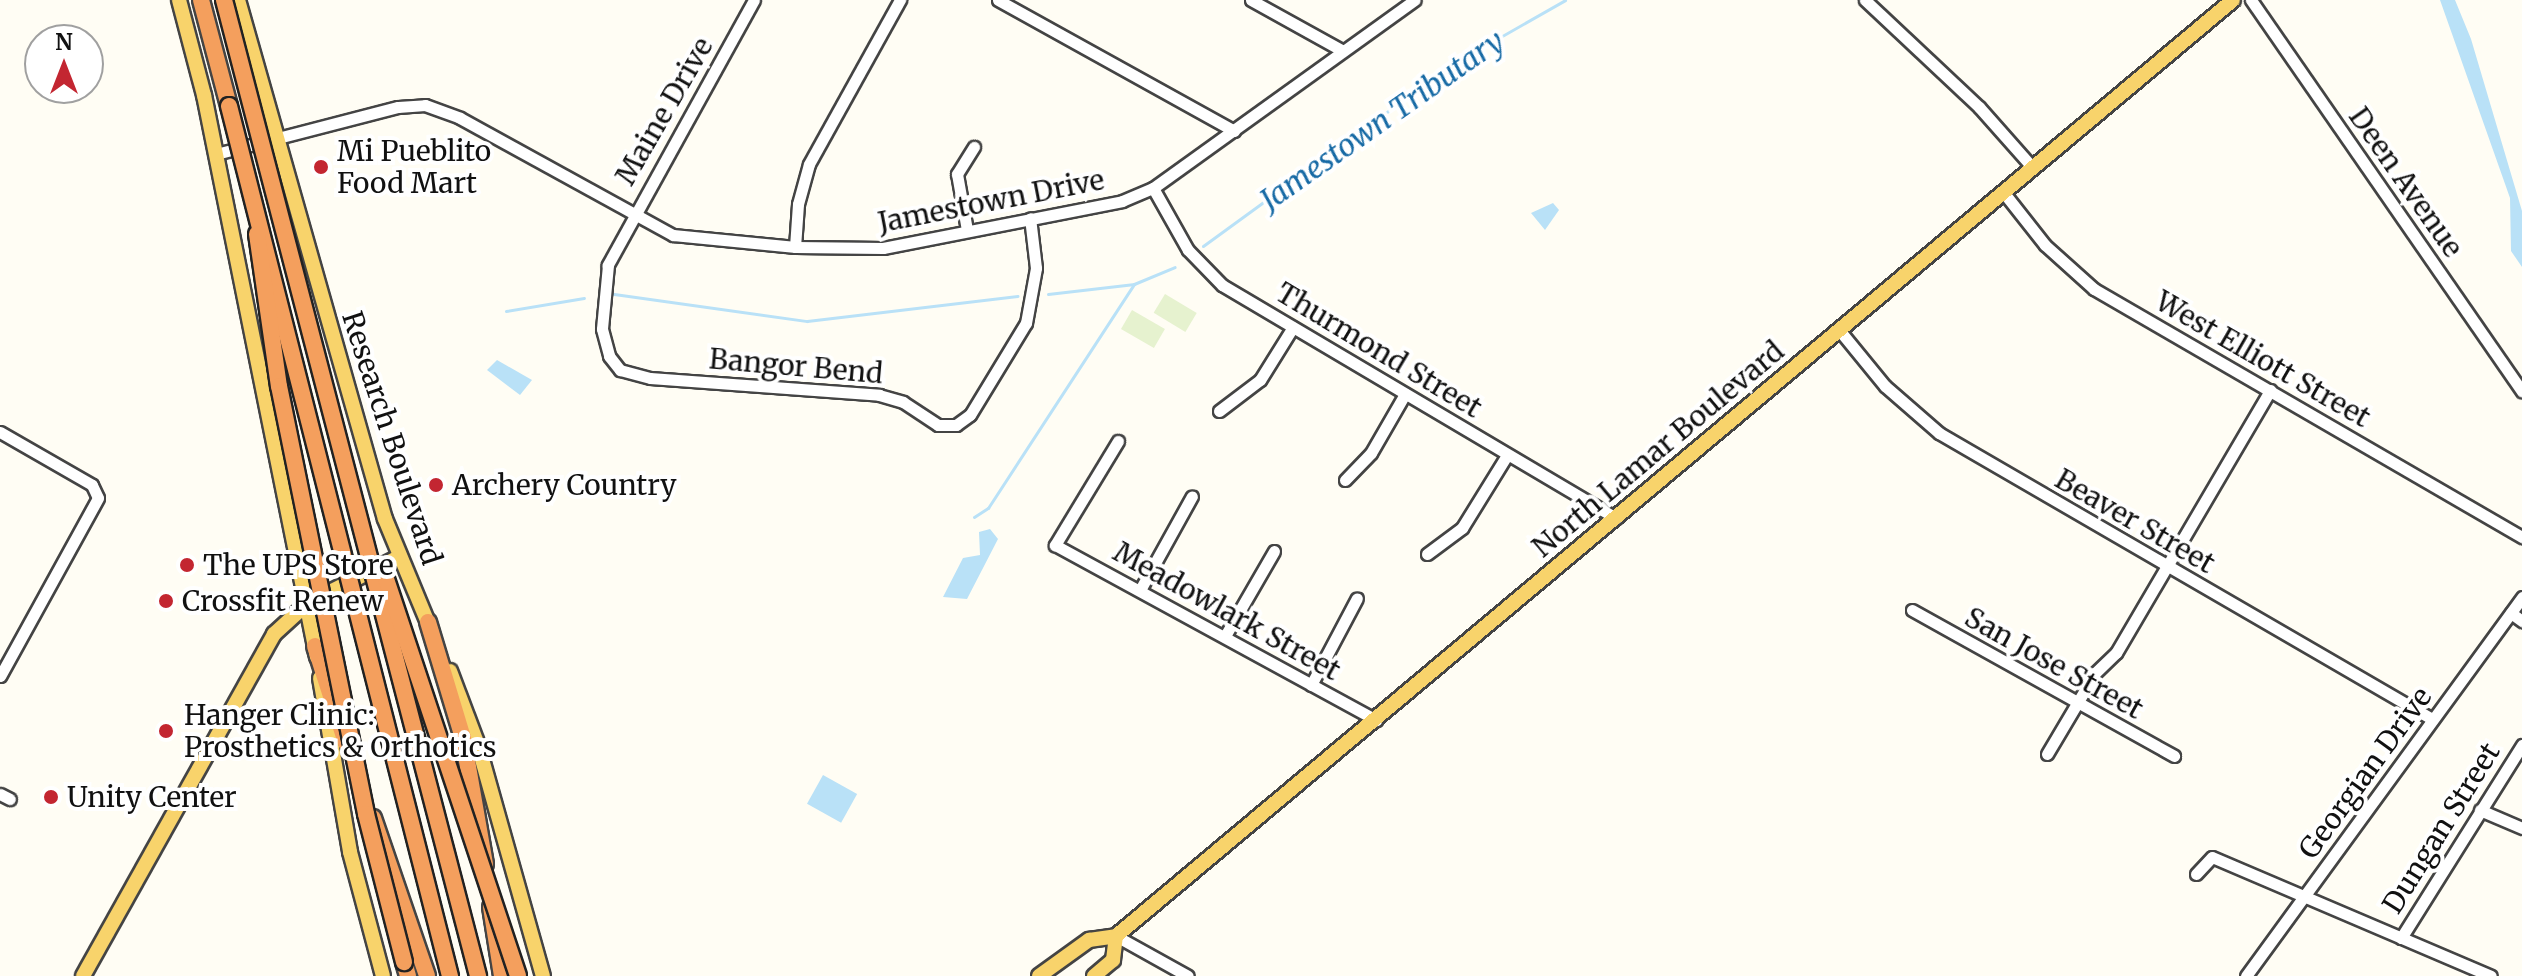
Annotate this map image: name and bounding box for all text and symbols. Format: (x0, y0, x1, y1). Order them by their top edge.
water label: Jamestown Tributary (1253, 22, 1511, 218)
north arrow (24, 24, 104, 104)
text: N (55, 28, 73, 56)
street label: Maine Drive (608, 31, 720, 191)
street label: Deen Avenue (2342, 101, 2470, 263)
place label: Mi Pueblito Food Mart (337, 134, 491, 200)
marker: Mi Pueblito Food Mart (312, 158, 330, 176)
street label: Jamestown Drive (875, 163, 1107, 239)
street label: Thurmond Street (1270, 275, 1488, 425)
street label: West Elliott Street (2150, 284, 2376, 434)
street label: Research Boulevard (335, 307, 449, 569)
street label: North Lamar Boulevard (1526, 334, 1790, 564)
street label: Bangor Bend (708, 342, 884, 390)
street label: Beaver Street (2049, 462, 2221, 580)
place label: Archery Country (452, 468, 677, 502)
marker: Archery Country (427, 476, 445, 494)
street label: Meadowlark Street (1108, 535, 1346, 687)
place label: The UPS Store (203, 548, 394, 582)
marker: The UPS Store (178, 556, 196, 574)
place label: Crossfit Renew (182, 584, 384, 618)
marker: Crossfit Renew (157, 592, 175, 610)
street label: San Jose Street (1959, 600, 2149, 726)
street label: Georgian Drive (2292, 681, 2438, 865)
place label: Hanger Clinic: Prosthetics & Orthotics (184, 698, 497, 764)
marker: Hanger Clinic: Prosthetics & Orthotics (155, 720, 177, 742)
street label: Dungan Street (2375, 737, 2507, 919)
place label: Unity Center (67, 780, 237, 814)
marker: Unity Center (42, 788, 60, 806)

